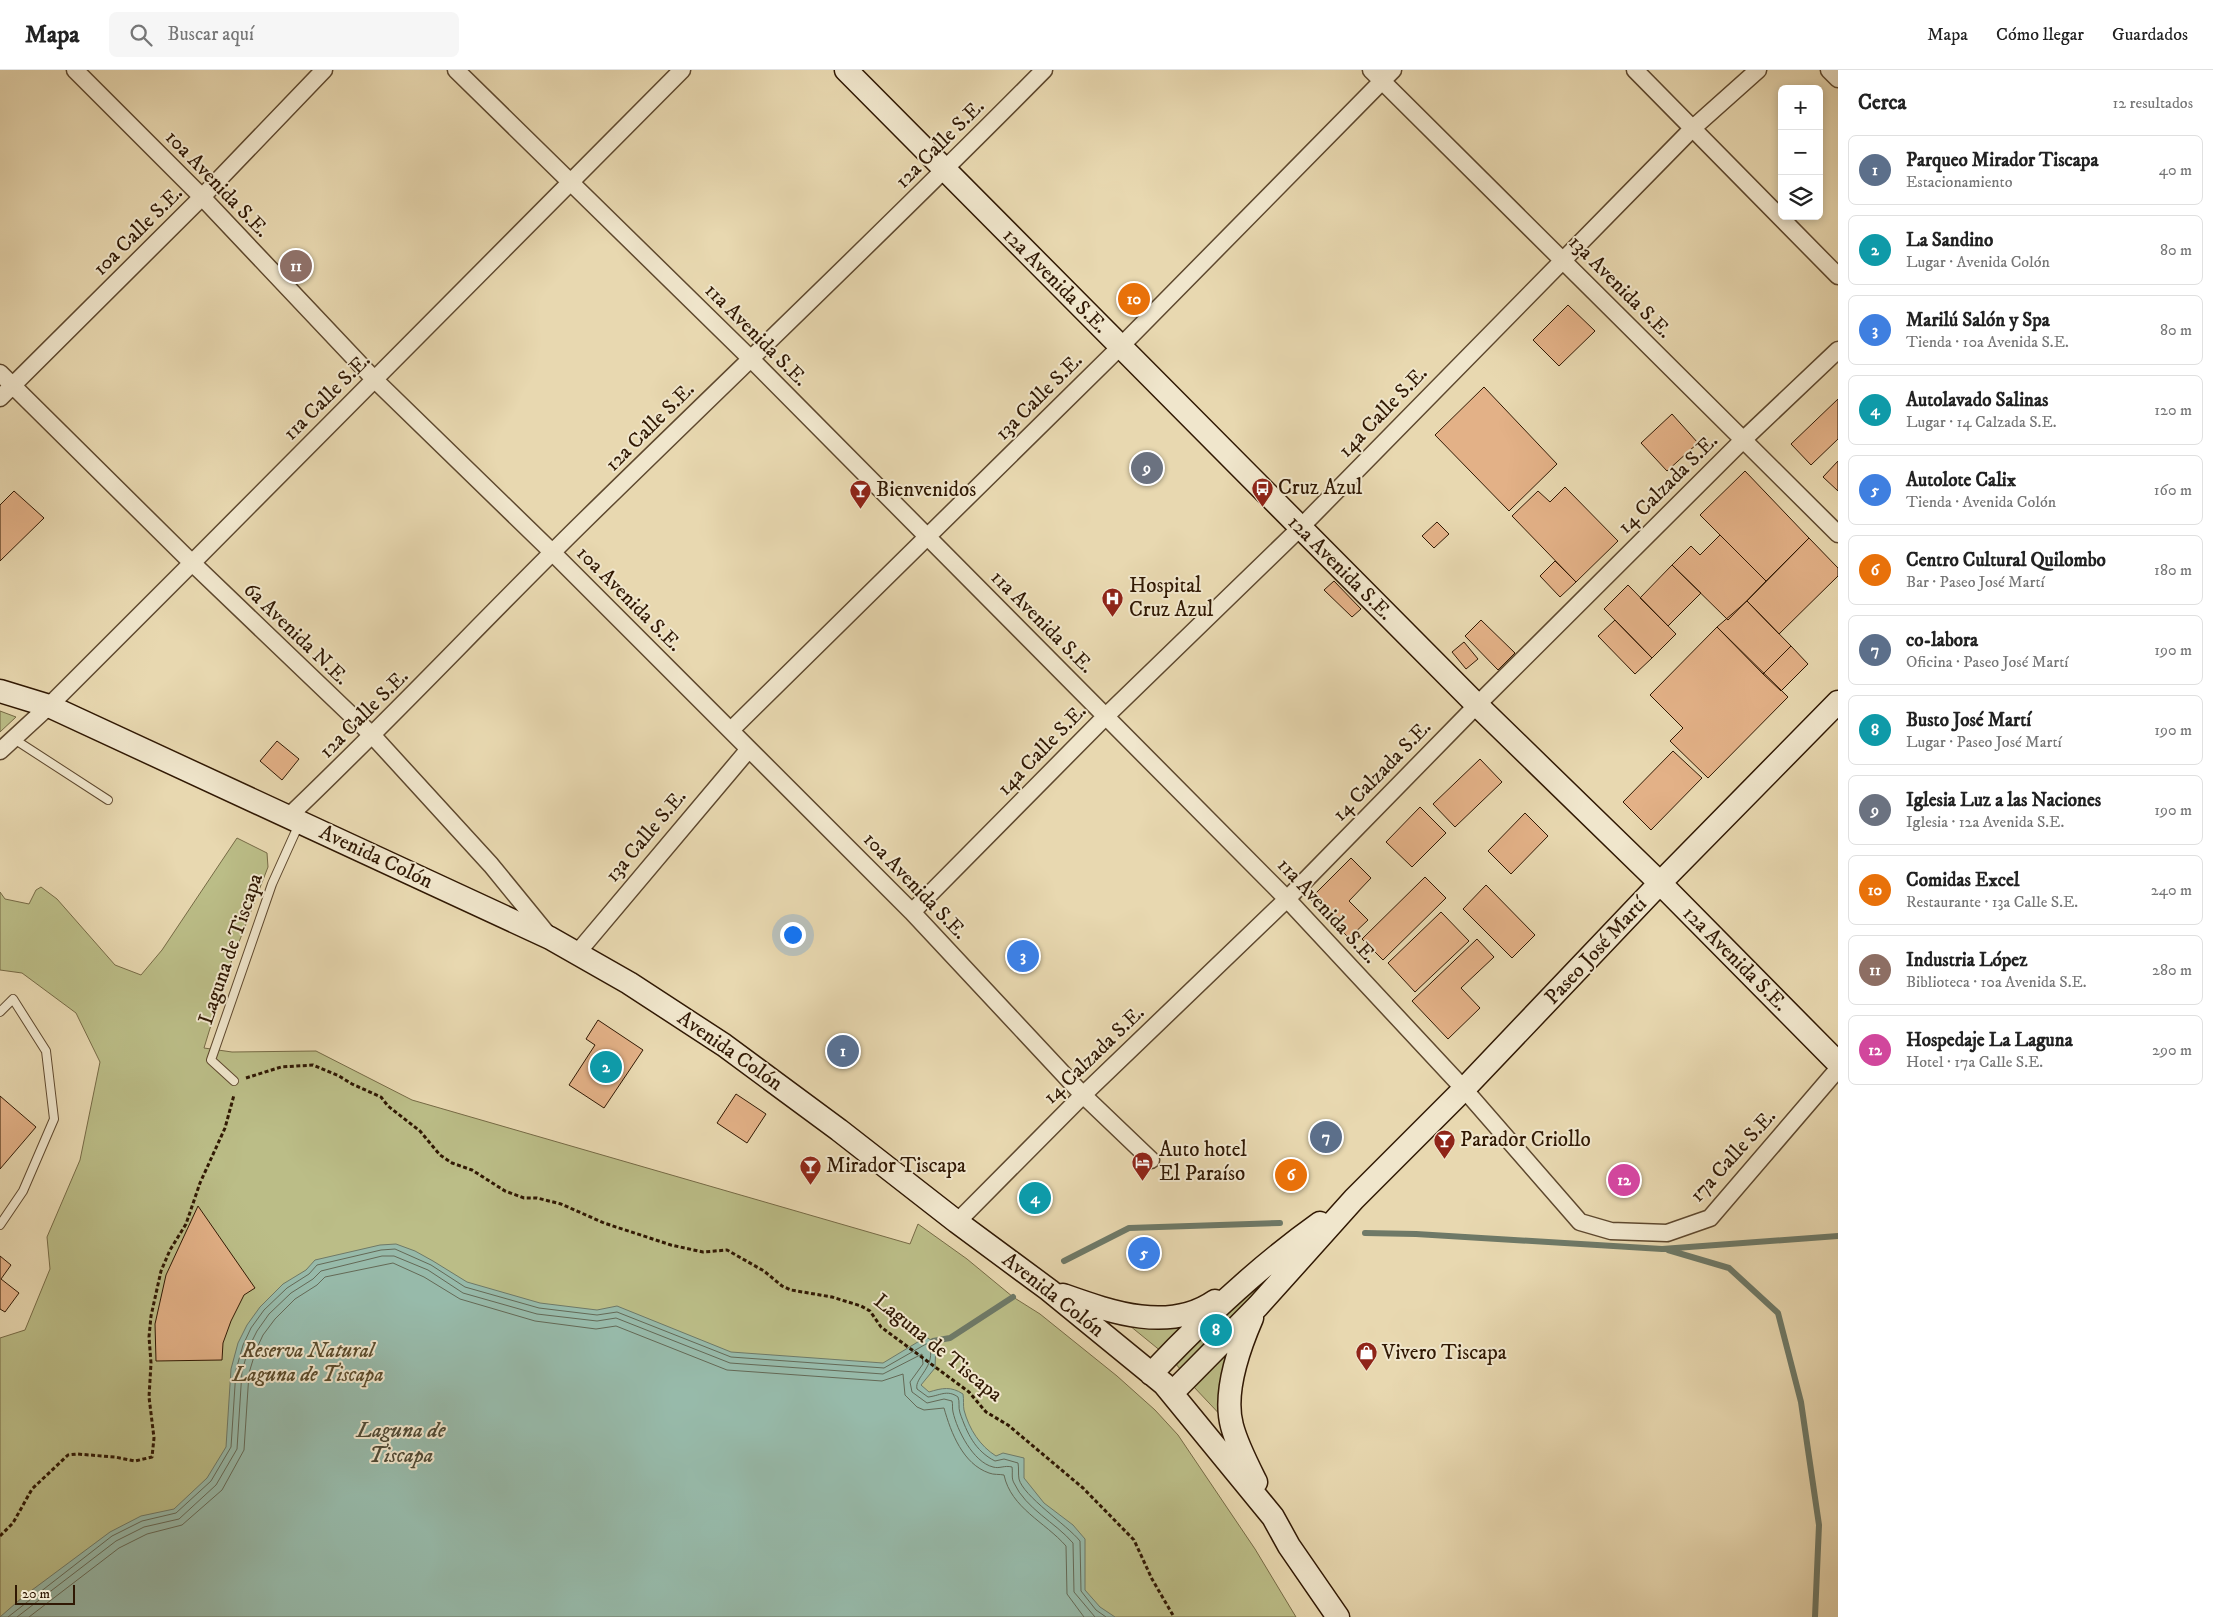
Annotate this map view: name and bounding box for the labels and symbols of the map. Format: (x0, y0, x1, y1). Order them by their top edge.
street label: 12a Calle S.E. (890, 94, 990, 194)
street label: 10a Avenida S.E. (159, 125, 275, 243)
street label: 10a Calle S.E. (88, 180, 189, 281)
street label: 12a Avenida S.E. (997, 223, 1113, 339)
street label: 13a Avenida S.E. (1563, 230, 1677, 344)
pin: 11 (280, 247, 312, 285)
street label: 11a Avenida S.E. (699, 278, 813, 392)
pin: 10 (1118, 280, 1150, 318)
street label: 11a Calle S.E. (278, 348, 376, 446)
street label: 13a Calle S.E. (990, 348, 1088, 446)
street label: 14a Calle S.E. (1333, 361, 1433, 463)
street label: 12a Calle S.E. (600, 377, 700, 477)
street label: 14 Calzada S.E. (1612, 428, 1724, 540)
pin: 9 (1131, 449, 1163, 487)
place label: Cruz Azul (1278, 475, 1363, 501)
bus stop icon: Cruz Azul (1250, 476, 1274, 507)
place label: Bienvenidos (876, 477, 976, 503)
bar icon: Bienvenidos (848, 478, 872, 509)
street label: 12a Avenida S.E. (1282, 510, 1398, 626)
street label: 10a Avenida S.E. (571, 541, 687, 657)
street label: 11a Avenida S.E. (985, 565, 1099, 679)
place label: Hospital Cruz Azul (1129, 573, 1214, 623)
street label: 6a Avenida N.E. (238, 577, 354, 691)
hospital icon: Hospital Cruz Azul (1101, 586, 1125, 617)
street label: 12a Calle S.E. (314, 664, 414, 764)
street label: 14a Calle S.E. (992, 699, 1092, 801)
street label: 14 Calzada S.E. (1327, 715, 1437, 827)
street label: 13a Calle S.E. (600, 784, 692, 888)
street label: Avenida Colón (315, 819, 437, 895)
street label: 10a Avenida S.E. (857, 827, 973, 945)
street label: 11a Avenida S.E. (1271, 852, 1383, 970)
street label: Laguna de Tiscapa (193, 870, 269, 1028)
street label: Paseo José Martí (1539, 891, 1654, 1010)
street label: 12a Avenida S.E. (1677, 901, 1793, 1017)
your location (780, 922, 806, 948)
pin: 3 (1007, 937, 1039, 975)
street label: 14 Calzada S.E. (1038, 1000, 1150, 1110)
street label: Avenida Colón (672, 1005, 788, 1097)
pin: 1 (827, 1032, 859, 1070)
pin: 2 (590, 1048, 622, 1086)
street label: 17a Calle S.E. (1684, 1104, 1782, 1208)
pin: 7 (1310, 1118, 1342, 1156)
place label: Parador Criollo (1460, 1127, 1591, 1153)
bar icon: Parador Criollo (1432, 1128, 1456, 1159)
place label: Auto hotel El Paraíso (1159, 1137, 1248, 1187)
hotel icon: Auto hotel El Paraíso (1131, 1150, 1155, 1181)
place label: Mirador Tiscapa (826, 1153, 966, 1179)
bar icon: Mirador Tiscapa (798, 1154, 822, 1185)
pin: 6 (1275, 1156, 1307, 1194)
pin: 12 (1608, 1161, 1640, 1199)
pin: 4 (1019, 1179, 1051, 1217)
pin: 5 (1128, 1234, 1160, 1272)
street label: Avenida Colón (997, 1247, 1109, 1343)
street label: Laguna de Tiscapa (868, 1288, 1008, 1408)
pin: 8 (1200, 1311, 1232, 1349)
park label: Reserva Natural Laguna de Tiscapa (231, 1338, 384, 1388)
place label: Vivero Tiscapa (1381, 1340, 1507, 1366)
shop icon: Vivero Tiscapa (1354, 1341, 1378, 1372)
water label: Laguna de Tiscapa (354, 1417, 446, 1469)
scale bar (15, 1582, 75, 1605)

